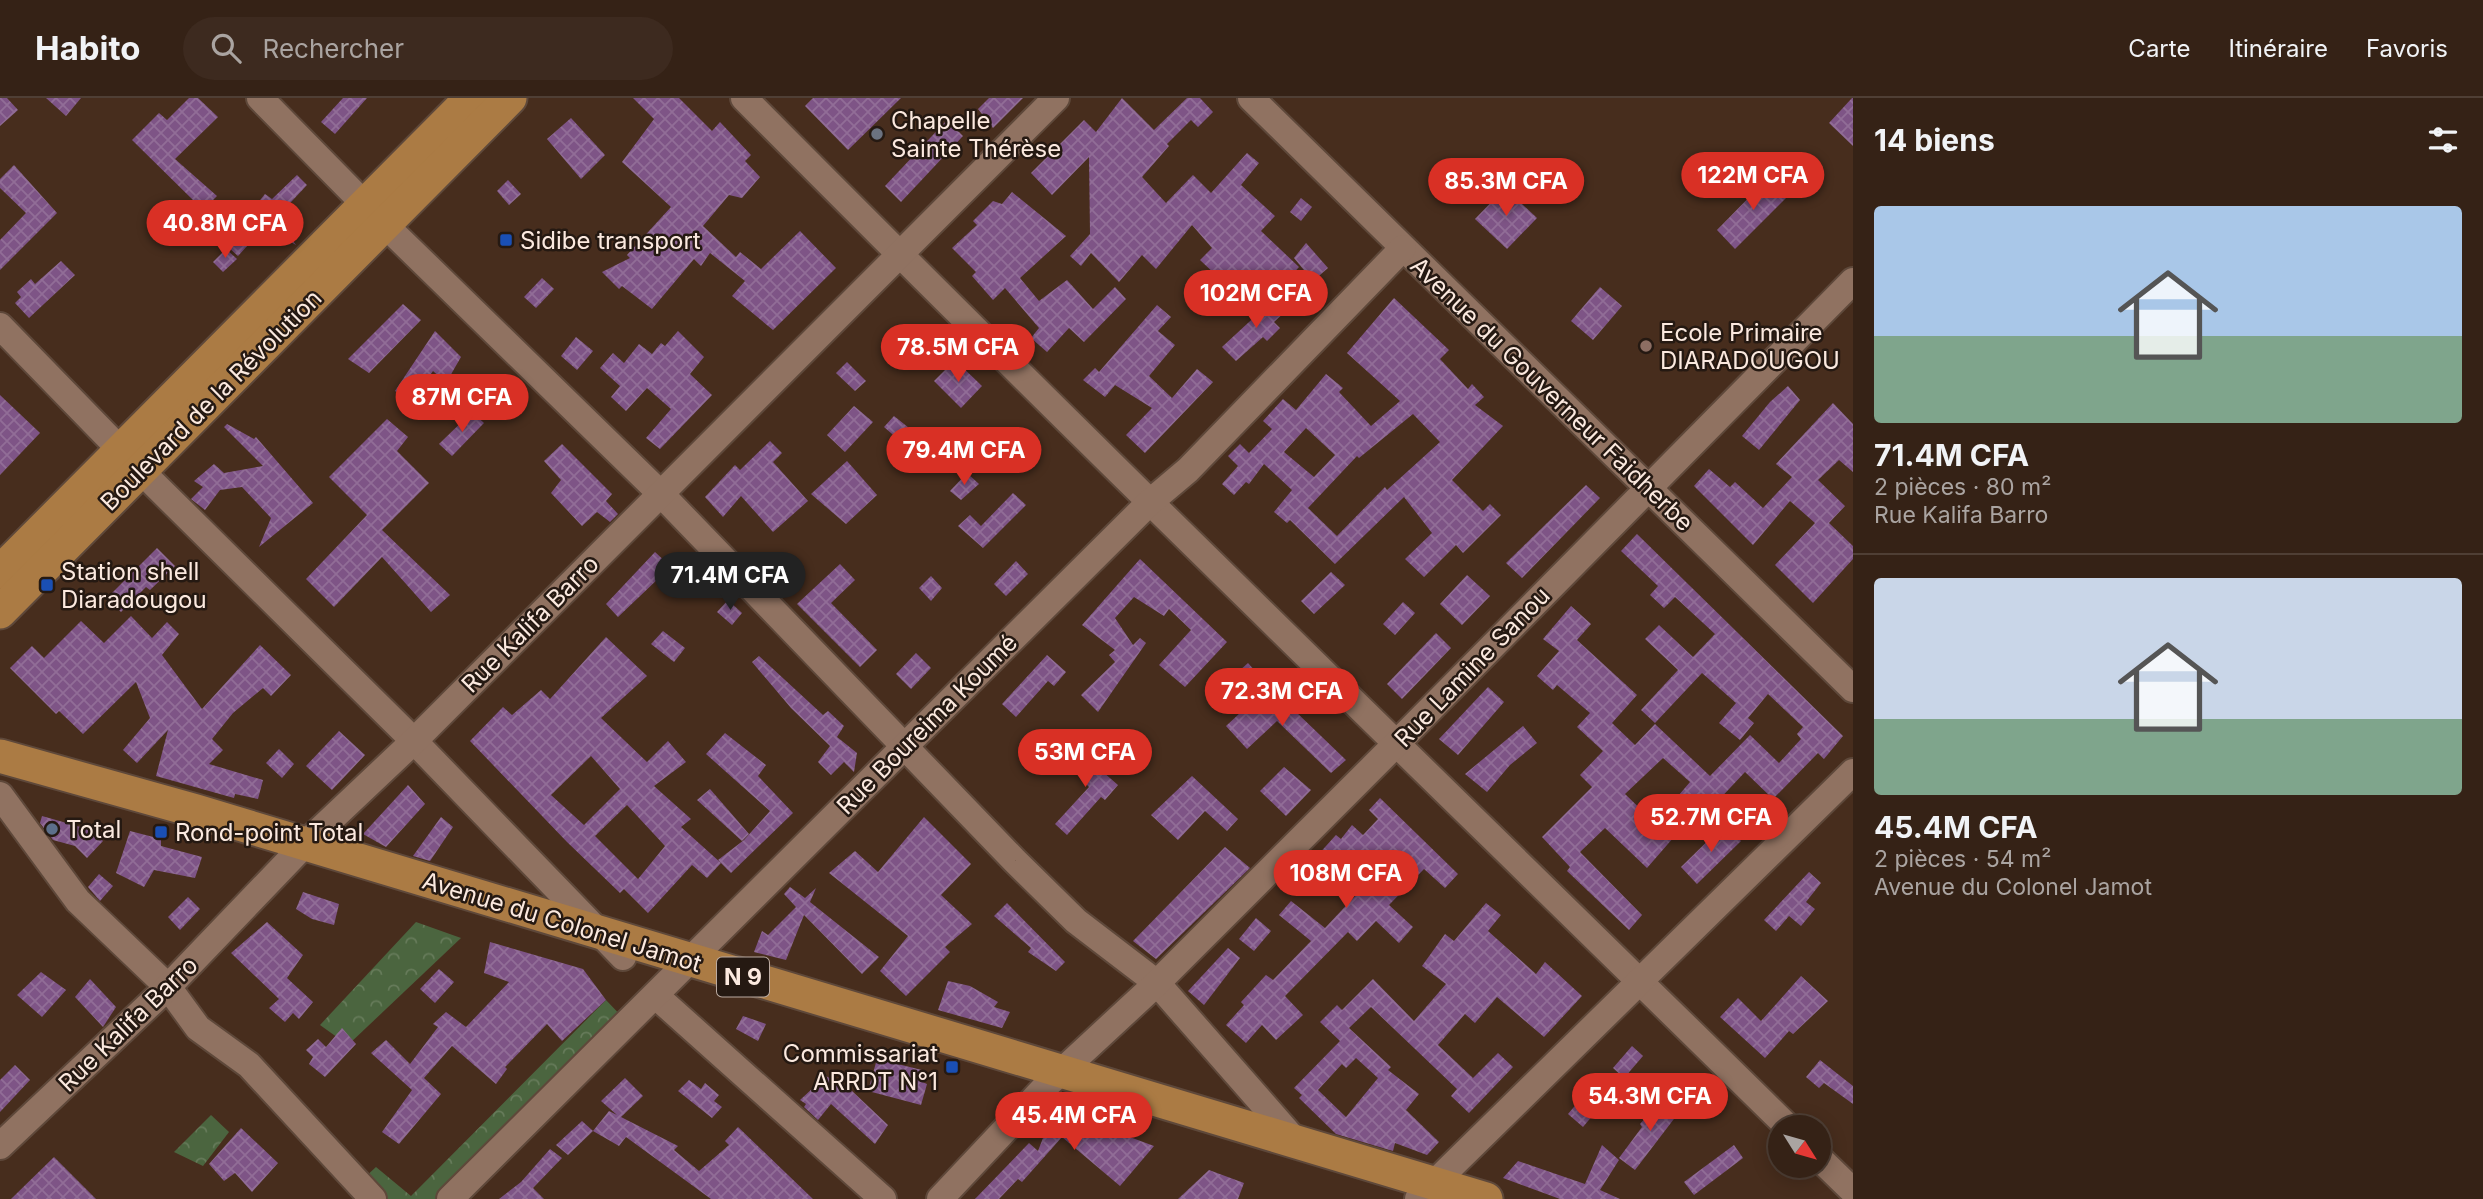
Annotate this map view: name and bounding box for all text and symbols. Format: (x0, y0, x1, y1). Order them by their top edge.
search box (183, 17, 673, 80)
text: Habito (35, 28, 141, 68)
icon: search (207, 29, 245, 67)
text: Rechercher (263, 33, 404, 64)
text: Carte (2128, 34, 2190, 63)
text: Itinéraire (2228, 34, 2328, 63)
text: Favoris (2366, 34, 2448, 63)
place label: Chapelle Sainte Thérèse (891, 106, 1061, 163)
icon: filters (2424, 121, 2462, 159)
text: 14 biens (1874, 122, 1995, 158)
marker: Chapelle Sainte Thérèse (869, 126, 885, 142)
pin: 122M CFA (1681, 152, 1825, 212)
pin: 85.3M CFA (1426, 158, 1586, 218)
text: 122M CFA (1697, 161, 1809, 189)
text: 85.3M CFA (1444, 167, 1568, 195)
pin: 40.8M CFA (145, 200, 305, 260)
text: 40.8M CFA (163, 209, 287, 237)
place label: Sidibe transport (520, 226, 701, 255)
marker: Sidibe transport (498, 232, 514, 248)
street label: Avenue du Gouverneur Faidherbe (1405, 251, 1699, 537)
icon: home (2105, 252, 2231, 378)
pin: 102M CFA (1184, 271, 1328, 330)
text: 102M CFA (1200, 279, 1312, 307)
street label: Boulevard de la Révolution (95, 284, 327, 516)
place label: Ecole Primaire DIARADOUGOU (1660, 318, 1840, 375)
pin: 78.5M CFA (878, 324, 1038, 384)
text: 78.5M CFA (897, 333, 1019, 361)
marker: Ecole Primaire DIARADOUGOU (1638, 338, 1654, 354)
pin: 87M CFA (397, 374, 527, 434)
text: 87M CFA (412, 383, 512, 411)
pin: 79.4M CFA (884, 428, 1044, 487)
text: 79.4M CFA (902, 436, 1026, 464)
text: 71.4M CFA (1874, 437, 2029, 473)
text: 2 pièces · 80 m² (1874, 473, 2051, 501)
text: Rue Kalifa Barro (1874, 501, 2048, 529)
street label: Rue Kalifa Barro (455, 549, 605, 699)
pin: 71.4M CFA (650, 552, 810, 612)
place label: Station shell Diaradougou (61, 557, 207, 614)
text: 71.4M CFA (671, 561, 790, 589)
marker: Station shell Diaradougou (39, 577, 55, 593)
street label: Rue Lamine Sanou (1388, 581, 1556, 753)
icon: home (2105, 624, 2231, 750)
street label: Rue Boureima Koumé (831, 628, 1023, 820)
pin: 72.3M CFA (1202, 668, 1362, 728)
text: 72.3M CFA (1221, 677, 1343, 705)
pin: 53M CFA (1020, 730, 1150, 789)
text: 53M CFA (1034, 738, 1136, 766)
pin: 52.7M CFA (1631, 794, 1791, 854)
text: 52.7M CFA (1650, 803, 1772, 831)
text: 45.4M CFA (1874, 809, 2038, 845)
place label: Total (66, 815, 121, 844)
place label: Rond-point Total (175, 818, 363, 847)
marker: Total (44, 821, 60, 837)
marker: Rond-point Total (153, 824, 169, 840)
text: 2 pièces · 54 m² (1874, 845, 2051, 873)
pin: 108M CFA (1274, 850, 1418, 910)
text: 108M CFA (1290, 859, 1402, 887)
street label: Avenue du Colonel Jamot (419, 866, 705, 978)
text: Avenue du Colonel Jamot (1874, 873, 2152, 901)
street label: Rue Kalifa Barro (52, 950, 204, 1098)
road number: N 9 (717, 958, 769, 996)
place label: Commissariat ARRDT N°1 (783, 1039, 938, 1096)
marker: Commissariat ARRDT N°1 (944, 1059, 960, 1075)
pin: 54.3M CFA (1570, 1074, 1730, 1133)
text: 54.3M CFA (1588, 1082, 1712, 1110)
pin: 45.4M CFA (994, 1093, 1154, 1152)
text: 45.4M CFA (1011, 1101, 1137, 1129)
north arrow (1768, 1115, 1830, 1178)
map controls (1768, 1115, 1831, 1178)

